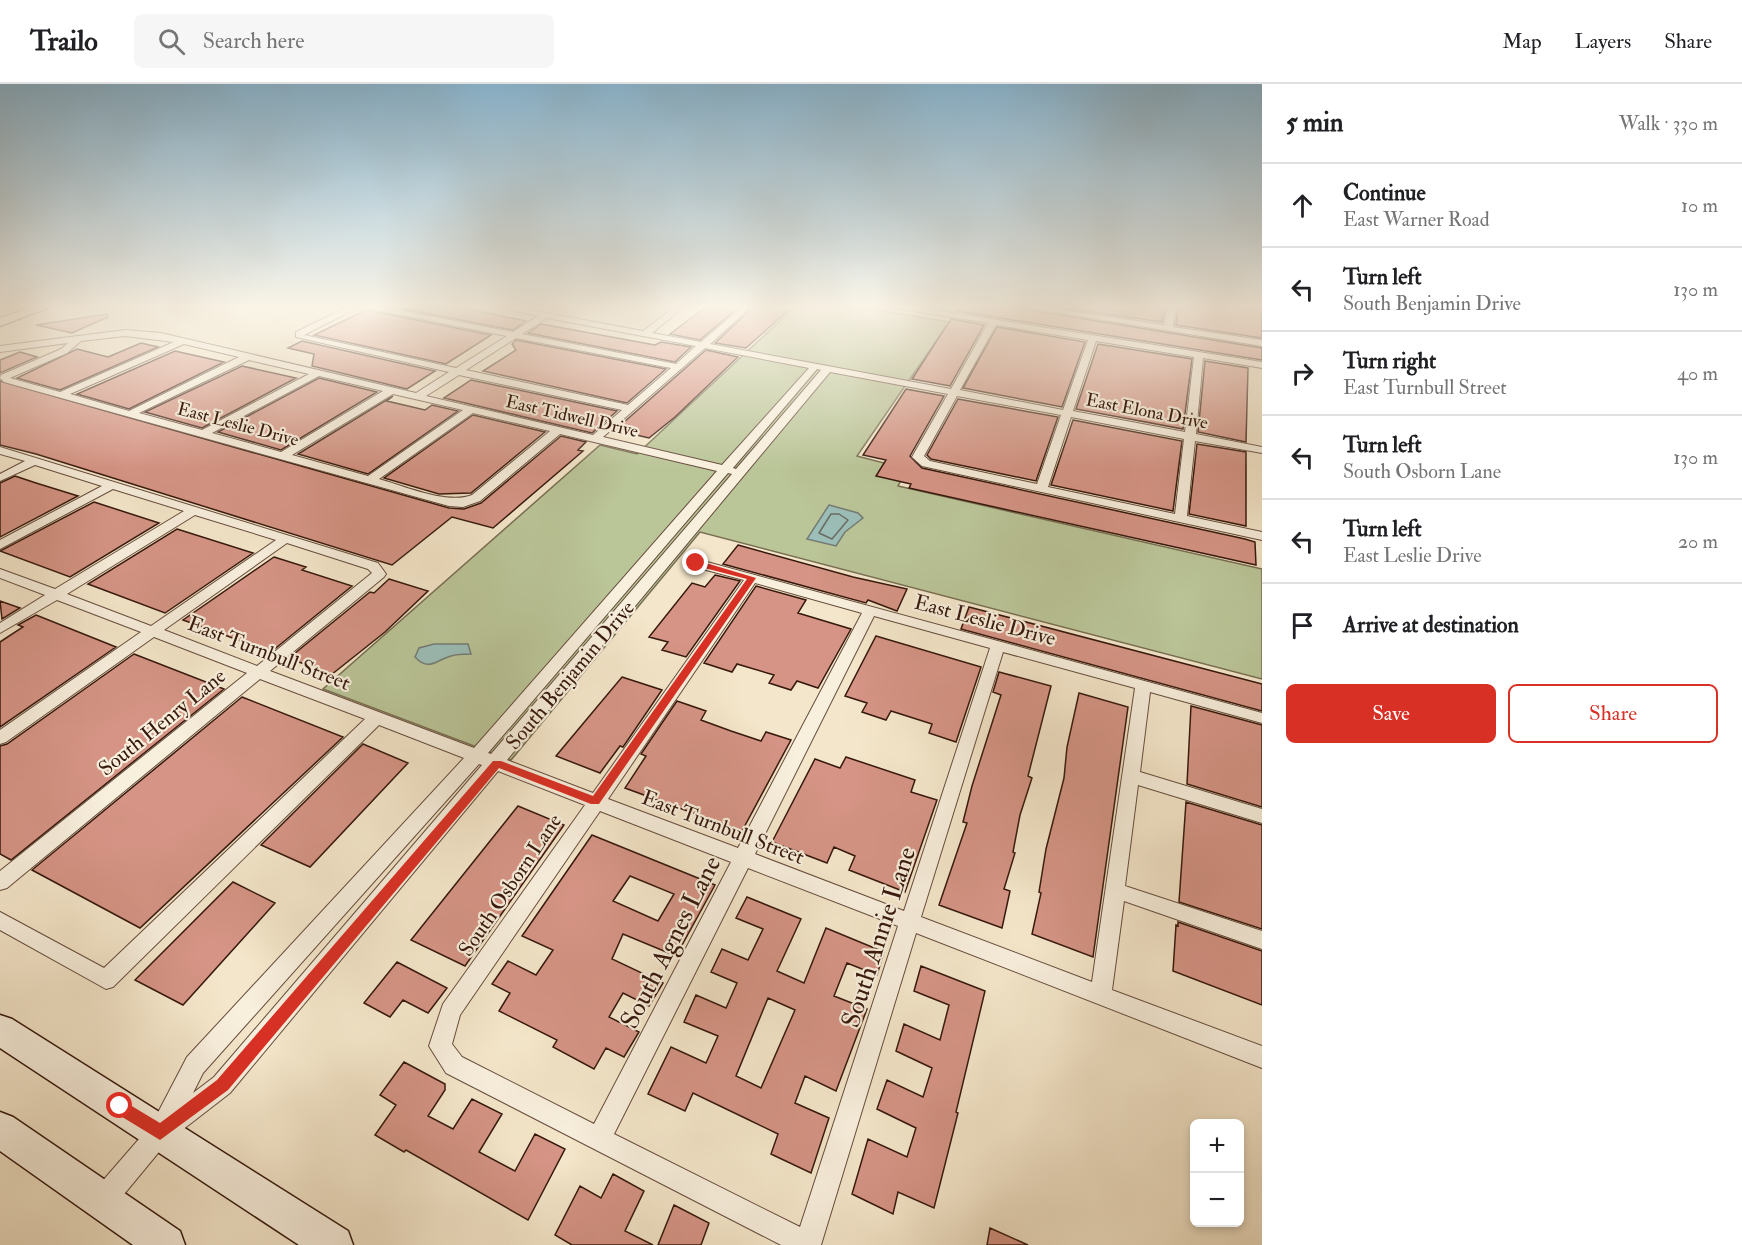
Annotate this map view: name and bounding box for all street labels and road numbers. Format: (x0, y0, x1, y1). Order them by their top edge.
street label: East Elona Drive (1084, 388, 1210, 435)
street label: East Tidwell Drive (503, 390, 641, 443)
street label: East Leslie Drive (175, 397, 302, 452)
street label: East Leslie Drive (911, 589, 1059, 652)
street label: South Benjamin Drive (500, 595, 641, 756)
street label: East Turnbull Street (184, 610, 354, 697)
street label: South Henry Lane (93, 663, 232, 782)
street label: East Turnbull Street (638, 784, 808, 871)
street label: South Osborn Lane (453, 809, 568, 962)
street label: South Annie Lane (835, 843, 923, 1032)
street label: South Agnes Lane (614, 851, 728, 1034)

